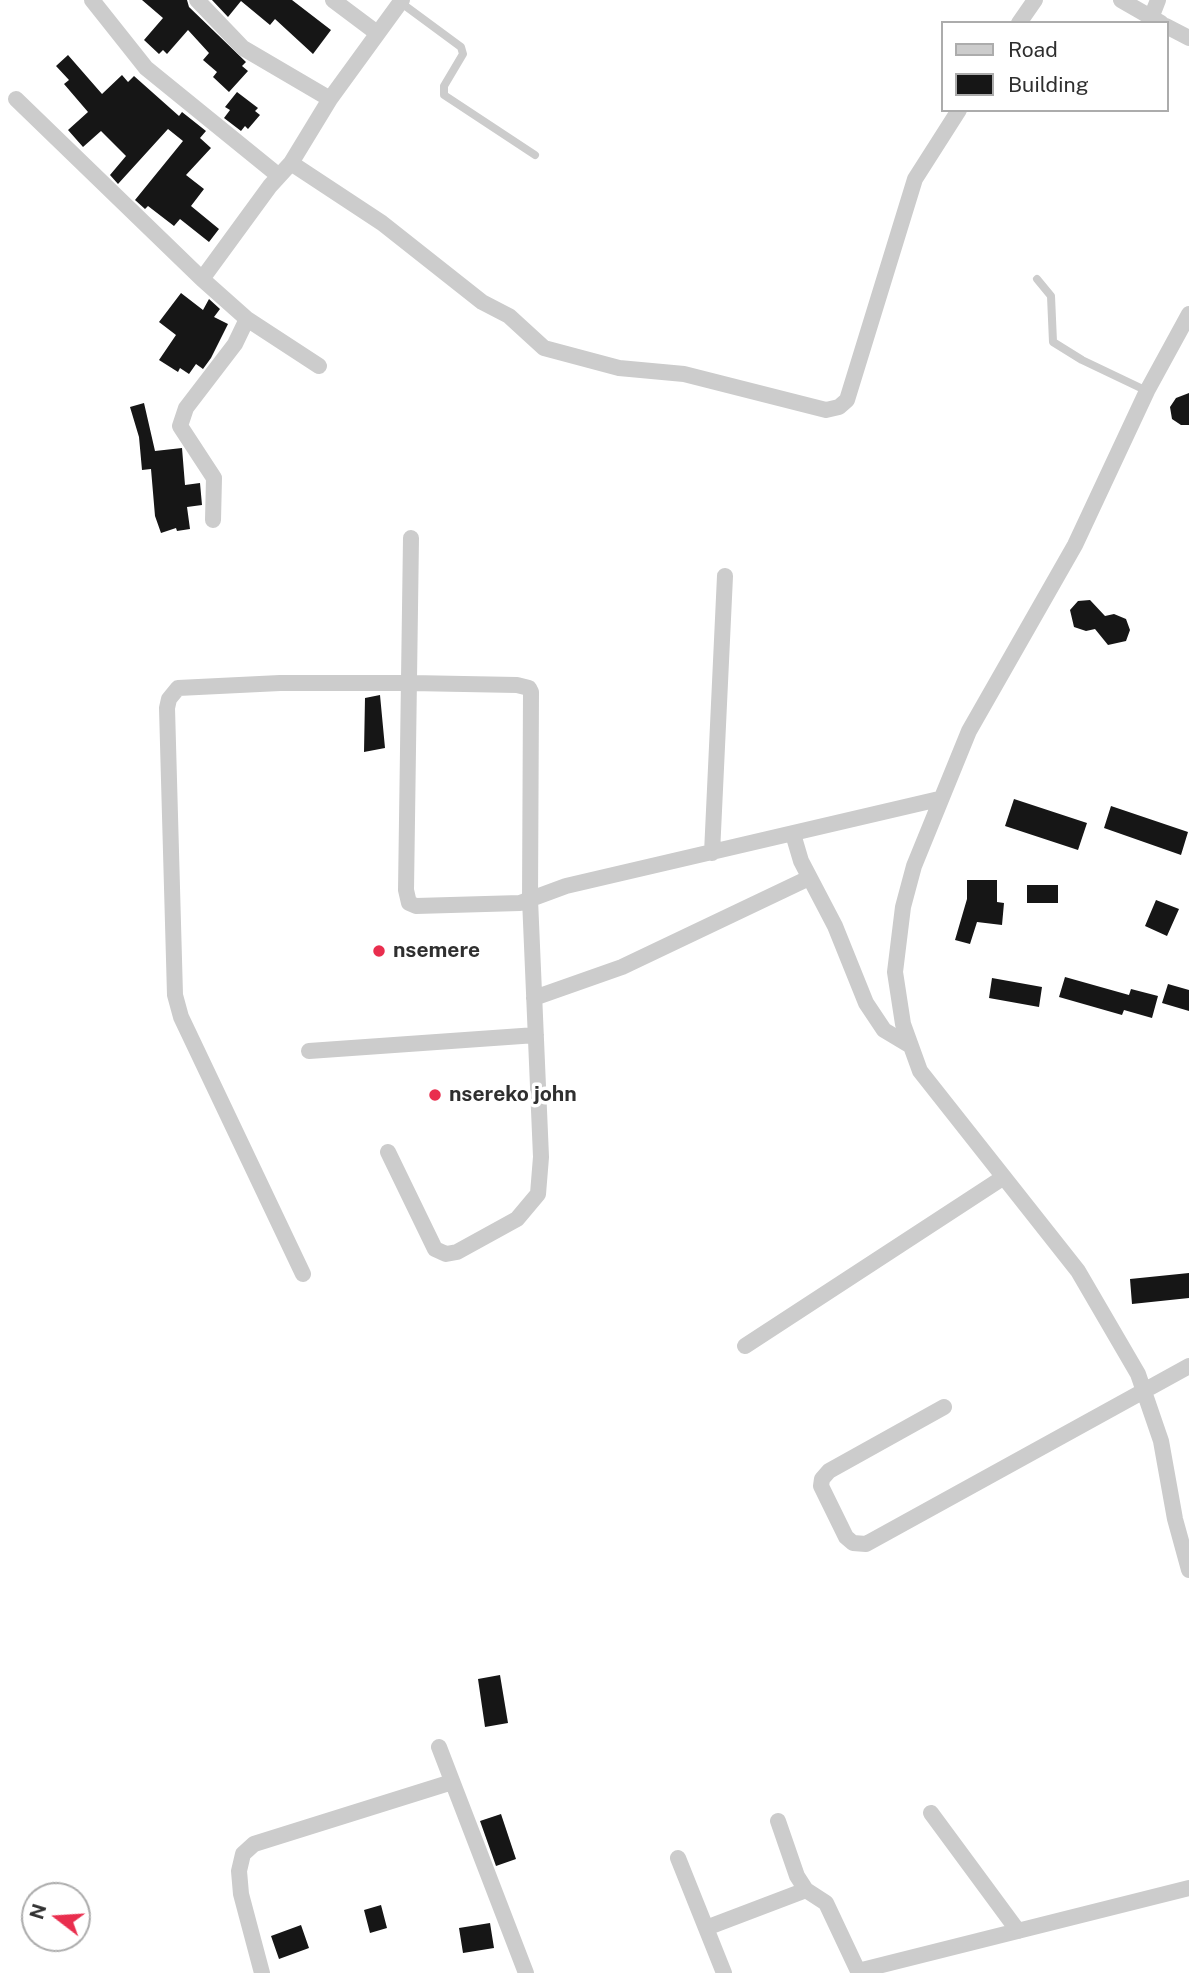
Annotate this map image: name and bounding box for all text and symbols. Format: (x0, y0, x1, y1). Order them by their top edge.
legend (940, 21, 1168, 112)
text: Road (1008, 37, 1058, 62)
text: Building (1008, 72, 1089, 97)
place label: nsemere (393, 938, 480, 964)
marker: nsemere (371, 943, 387, 959)
place label: nsereko john (449, 1082, 577, 1108)
marker: nsereko john (427, 1087, 443, 1103)
north arrow (21, 1882, 91, 1952)
text: N (25, 1901, 51, 1922)

